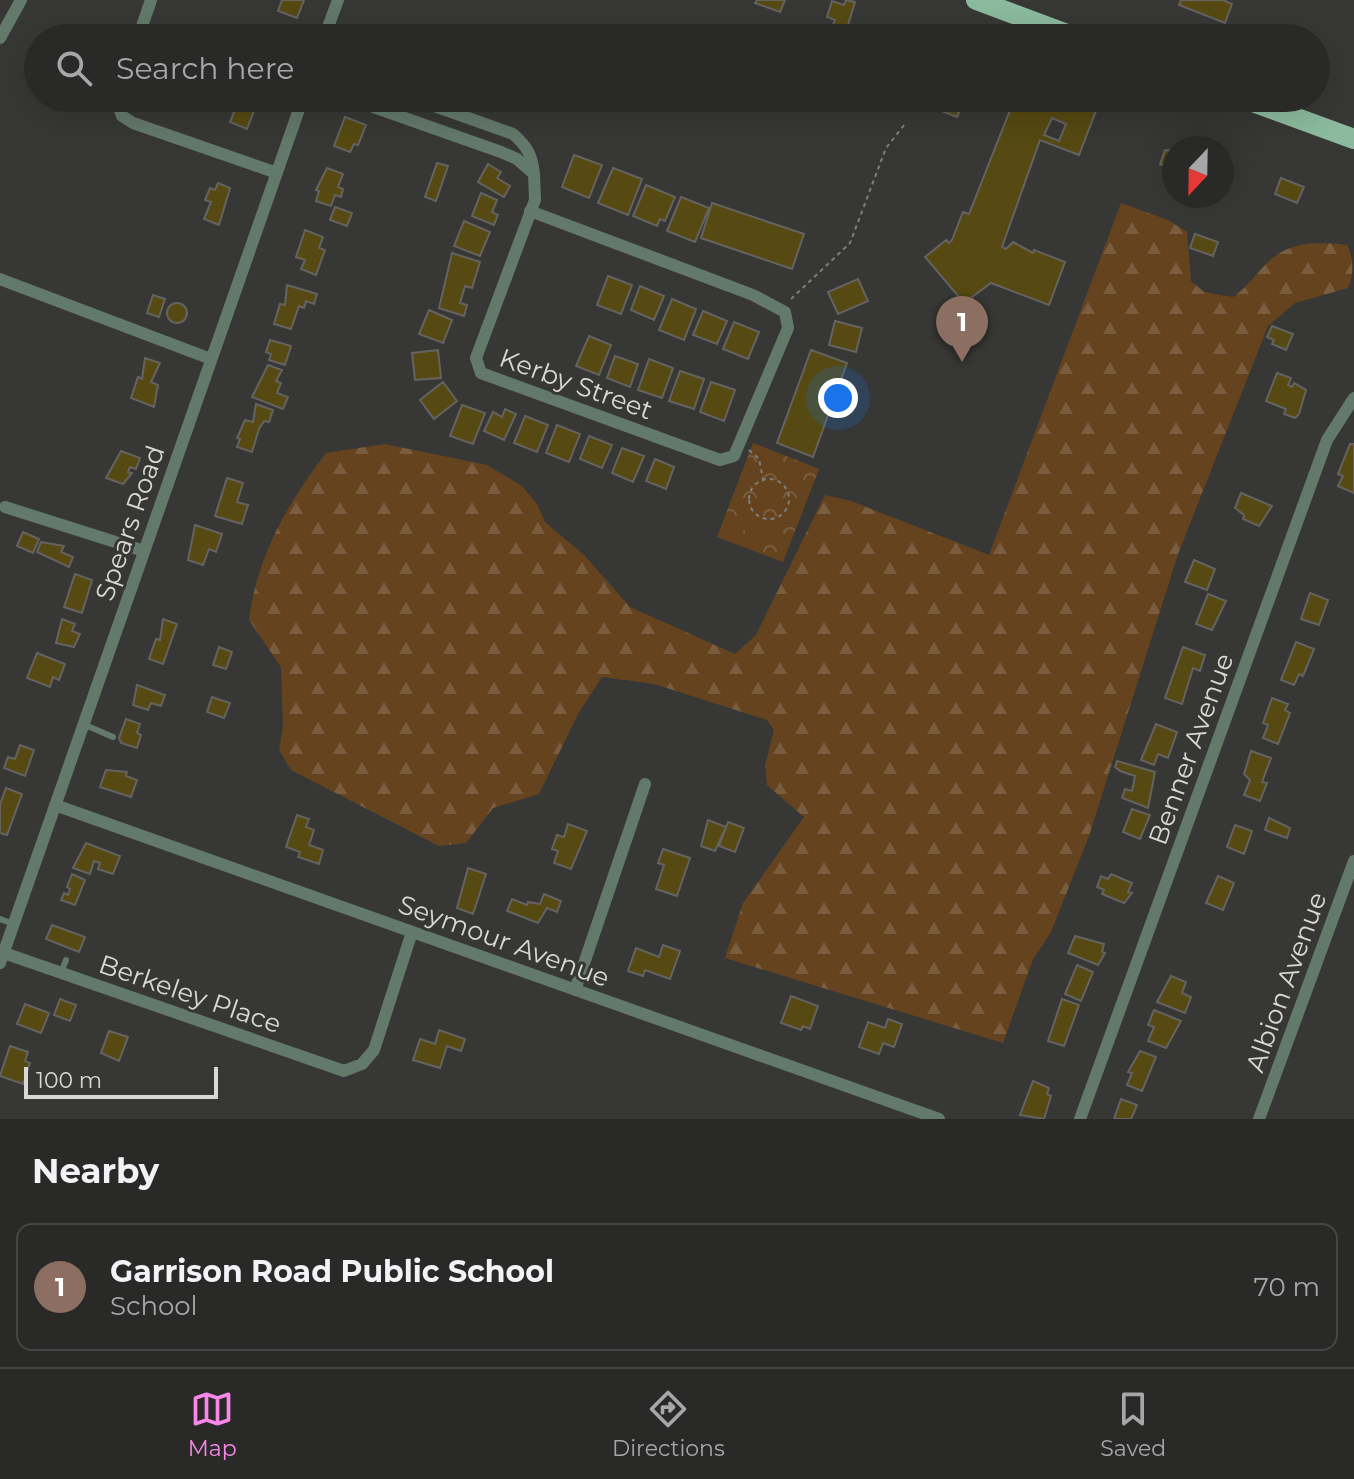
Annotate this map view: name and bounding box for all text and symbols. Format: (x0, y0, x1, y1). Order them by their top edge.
search box (24, 24, 1330, 112)
icon: search (52, 46, 96, 90)
text: Search here (116, 50, 294, 87)
north arrow (1162, 136, 1234, 208)
pin: 1 (936, 296, 988, 362)
street label: Kerby Street (495, 342, 657, 426)
your location (818, 378, 858, 418)
street label: Spears Road (88, 441, 172, 605)
street label: Benner Avenue (1142, 649, 1240, 849)
street label: Seymour Avenue (394, 888, 614, 994)
street label: Albion Avenue (1239, 888, 1333, 1076)
street label: Berkeley Place (95, 948, 285, 1040)
scale bar (24, 1063, 218, 1099)
text: 100 m (36, 1067, 102, 1094)
text: Nearby (32, 1150, 159, 1192)
text: Garrison Road Public School (110, 1253, 554, 1290)
text: 1 (55, 1271, 65, 1303)
text: 70 m (1254, 1271, 1320, 1303)
text: School (110, 1290, 198, 1322)
tab: Map (188, 1387, 237, 1462)
tab: Directions (612, 1387, 725, 1462)
tab: Saved (1100, 1387, 1166, 1462)

